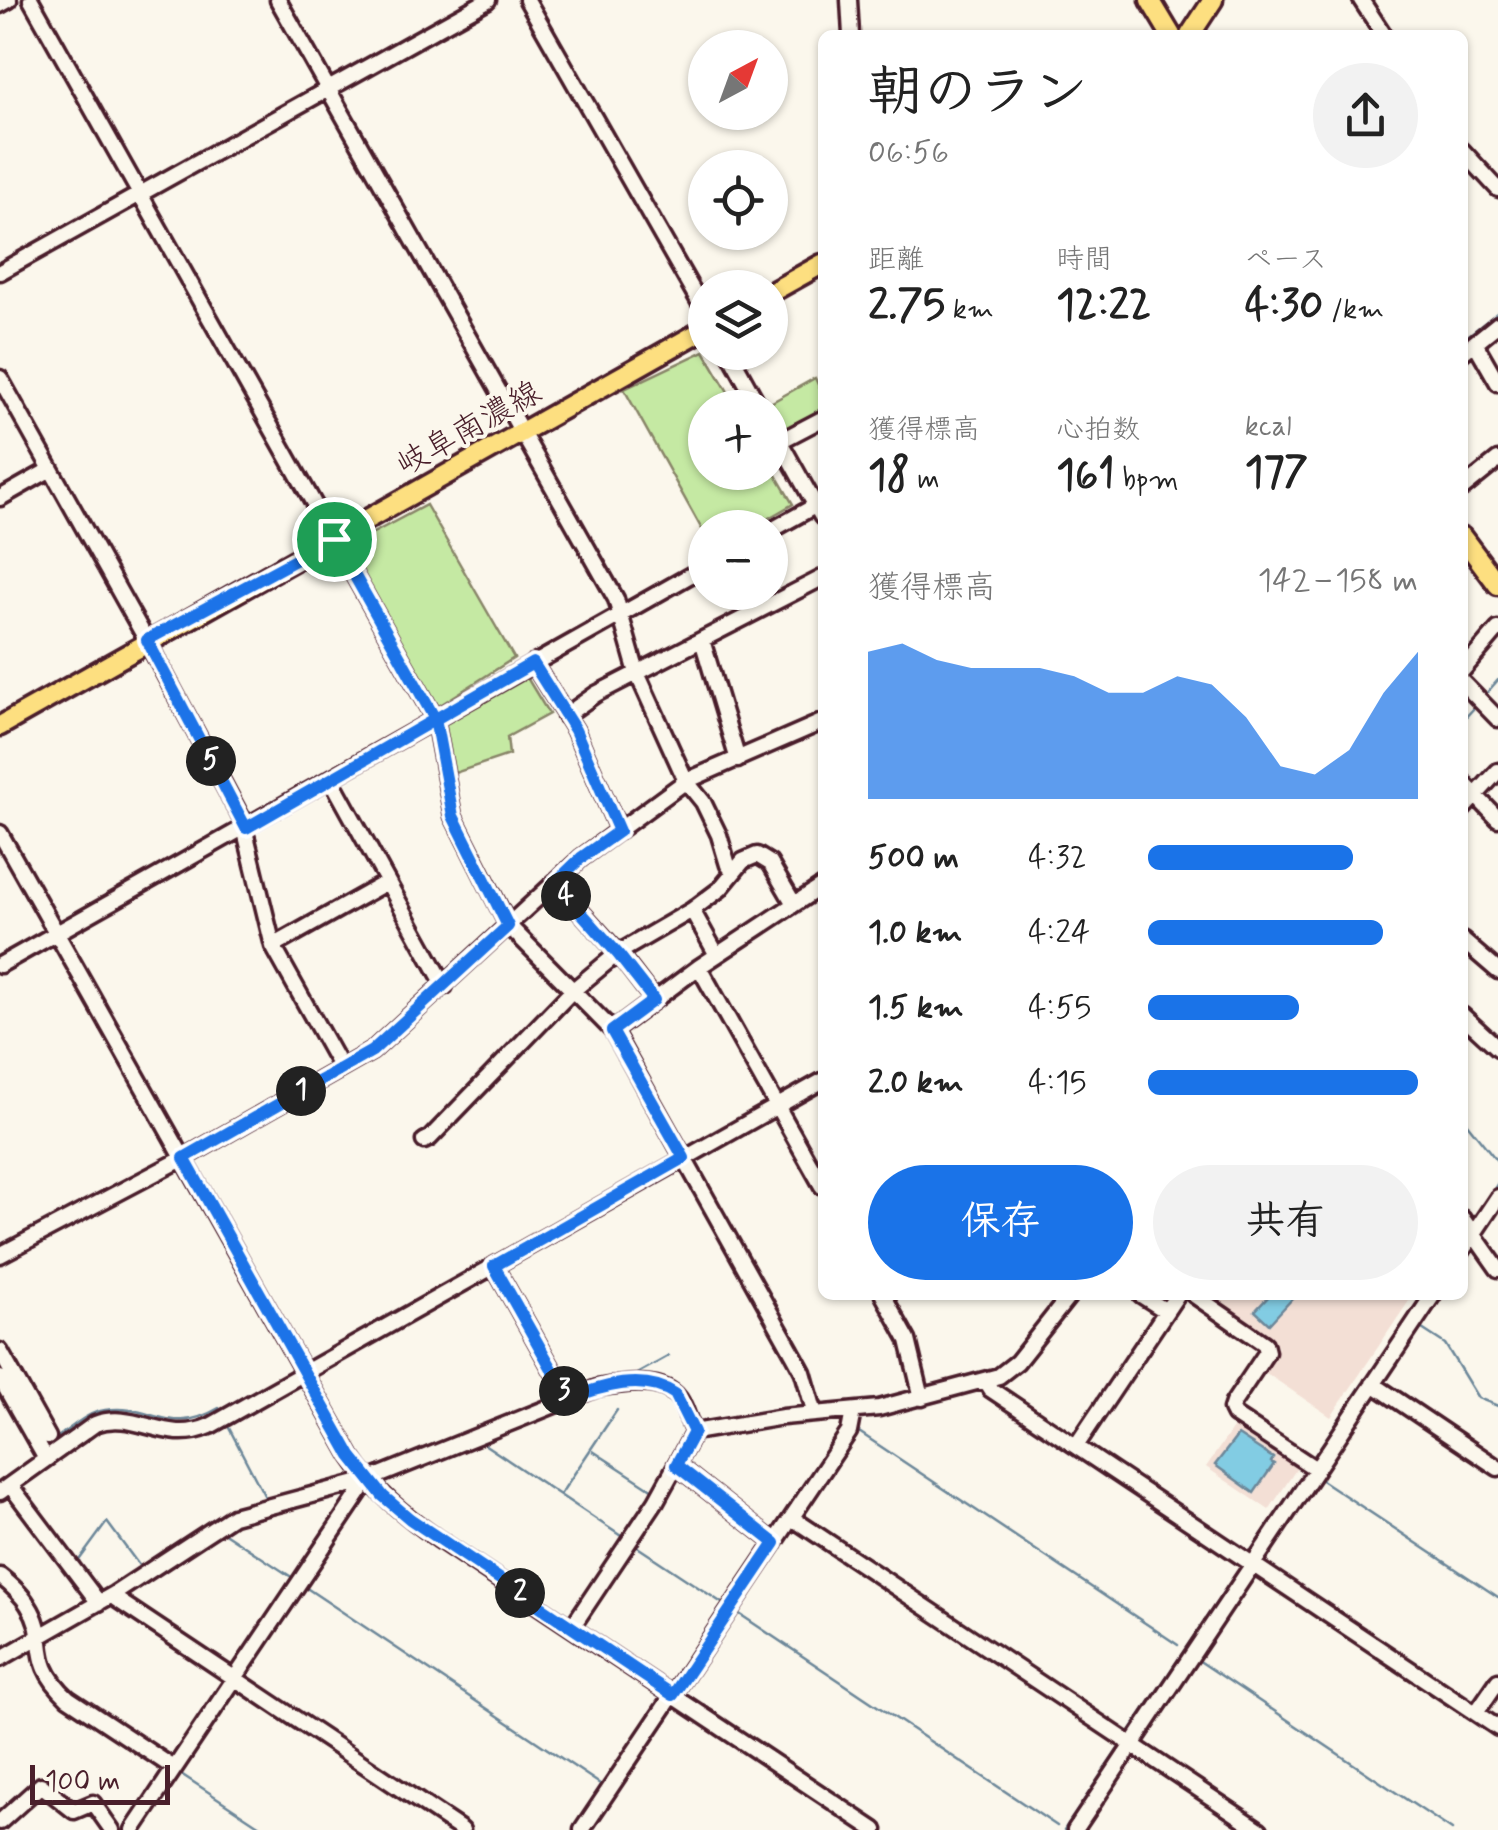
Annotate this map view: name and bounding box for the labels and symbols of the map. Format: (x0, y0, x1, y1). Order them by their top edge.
north arrow (688, 30, 788, 130)
street label: 岐阜南濃線 (389, 372, 549, 486)
pin (292, 497, 377, 582)
pin: 5 (186, 736, 236, 786)
pin: 4 (541, 871, 591, 921)
pin: 1 (276, 1066, 326, 1116)
pin: 3 (539, 1366, 589, 1416)
pin: 2 (495, 1568, 545, 1618)
scale bar (30, 1760, 170, 1804)

